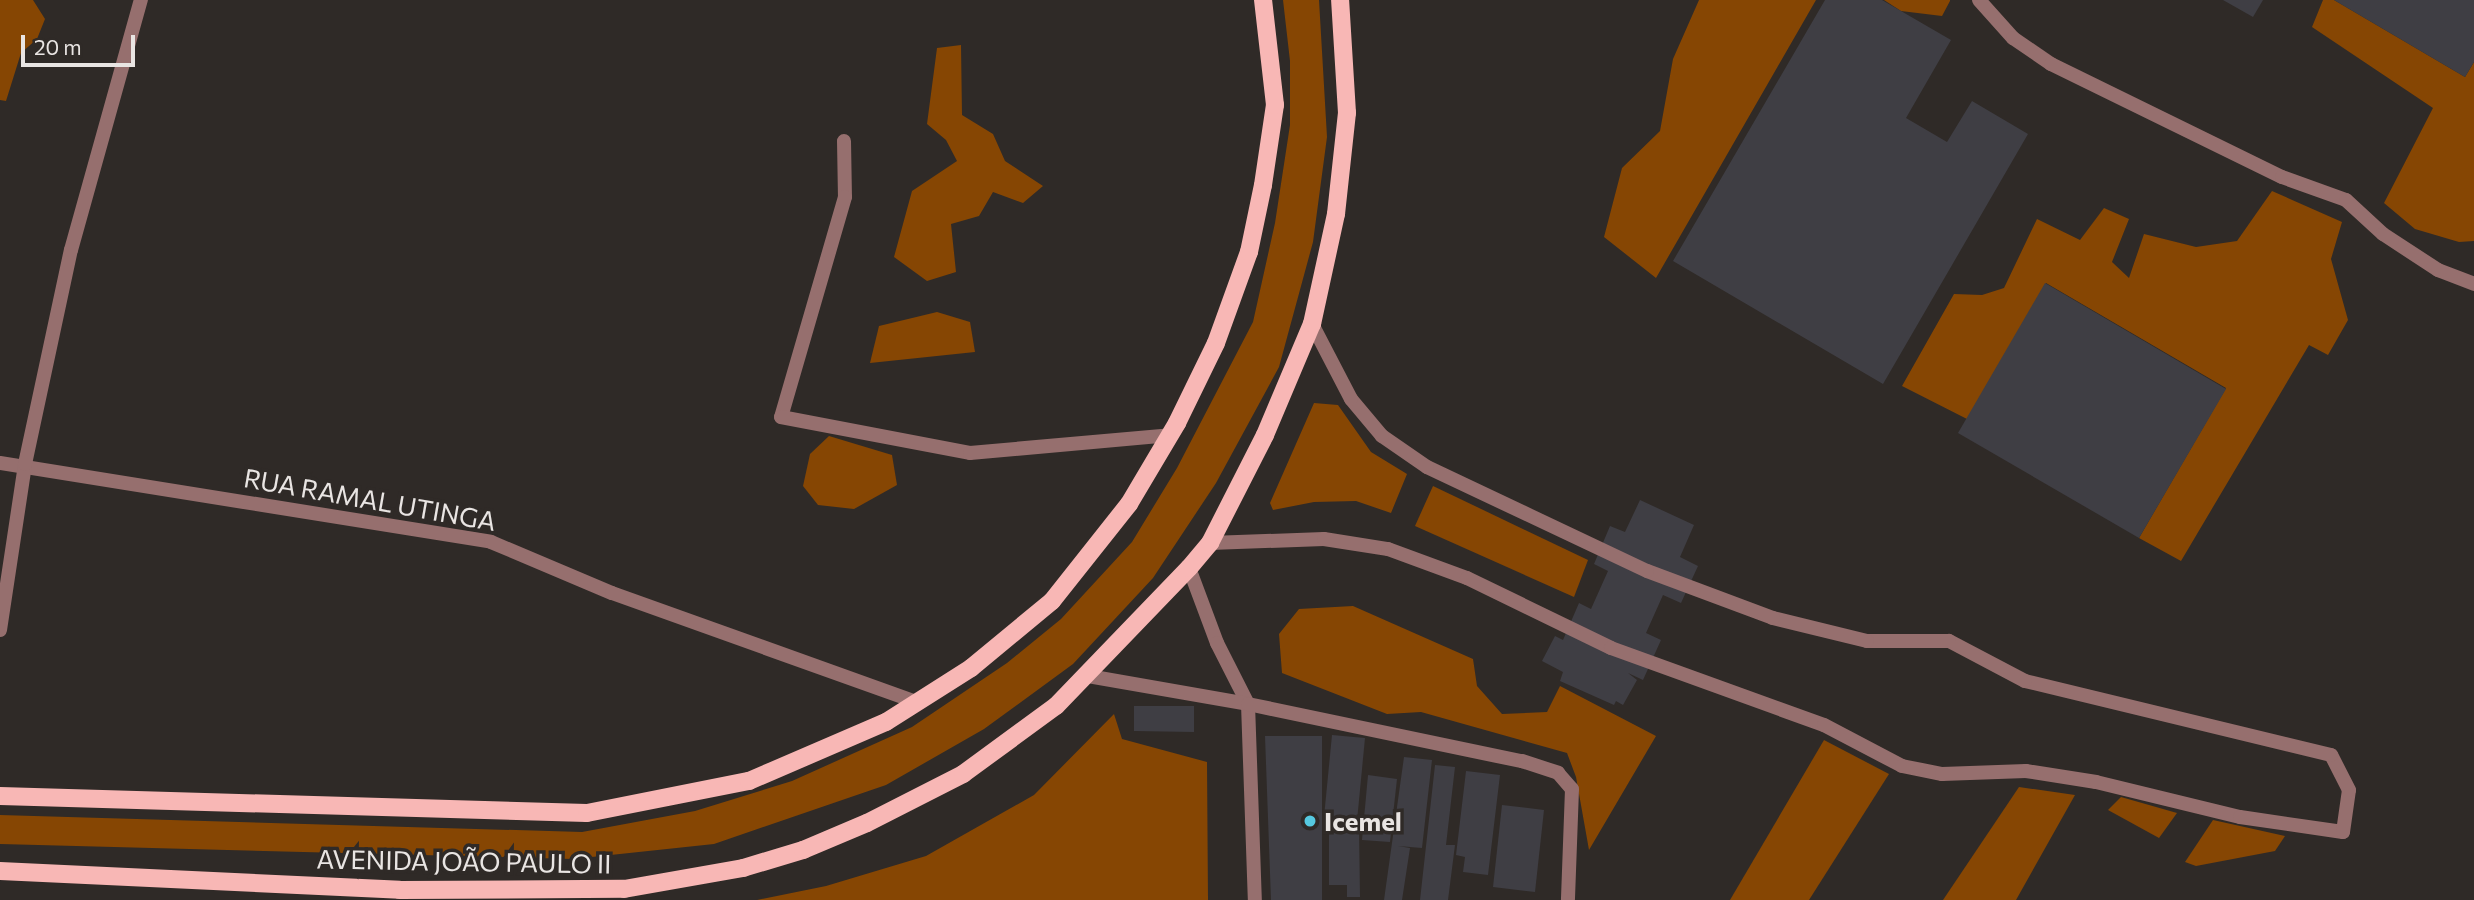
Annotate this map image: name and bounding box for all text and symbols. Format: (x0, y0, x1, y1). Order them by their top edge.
scale bar (24, 21, 138, 65)
text: 20 m (34, 34, 82, 59)
street label: RUA RAMAL UTINGA (241, 461, 499, 537)
place label: Icemel (1324, 805, 1402, 837)
marker: Icemel (1302, 813, 1318, 829)
street label: AVENIDA JOÃO PAULO II (316, 843, 612, 879)

